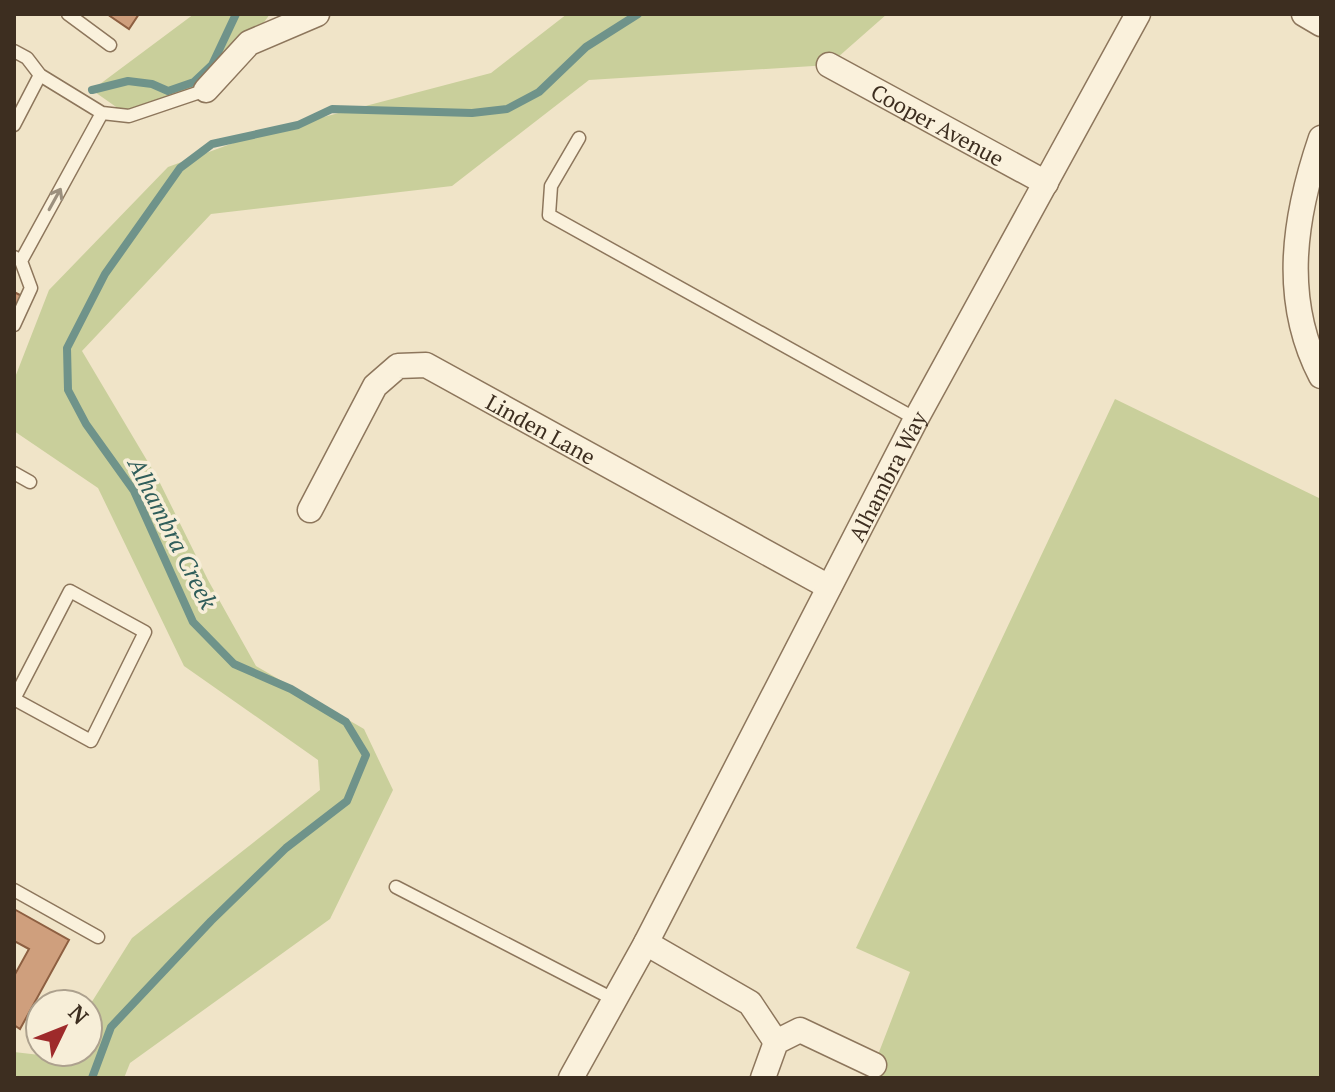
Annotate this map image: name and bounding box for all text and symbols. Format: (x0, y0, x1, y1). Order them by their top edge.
street label: Cooper Avenue (866, 76, 1009, 172)
one-way arrow (47, 188, 63, 211)
street label: Linden Lane (481, 387, 601, 470)
street label: Alhambra Way (841, 405, 933, 546)
water label: Alhambra Creek (120, 450, 225, 615)
north arrow (24, 988, 104, 1068)
text: N (63, 998, 96, 1030)

